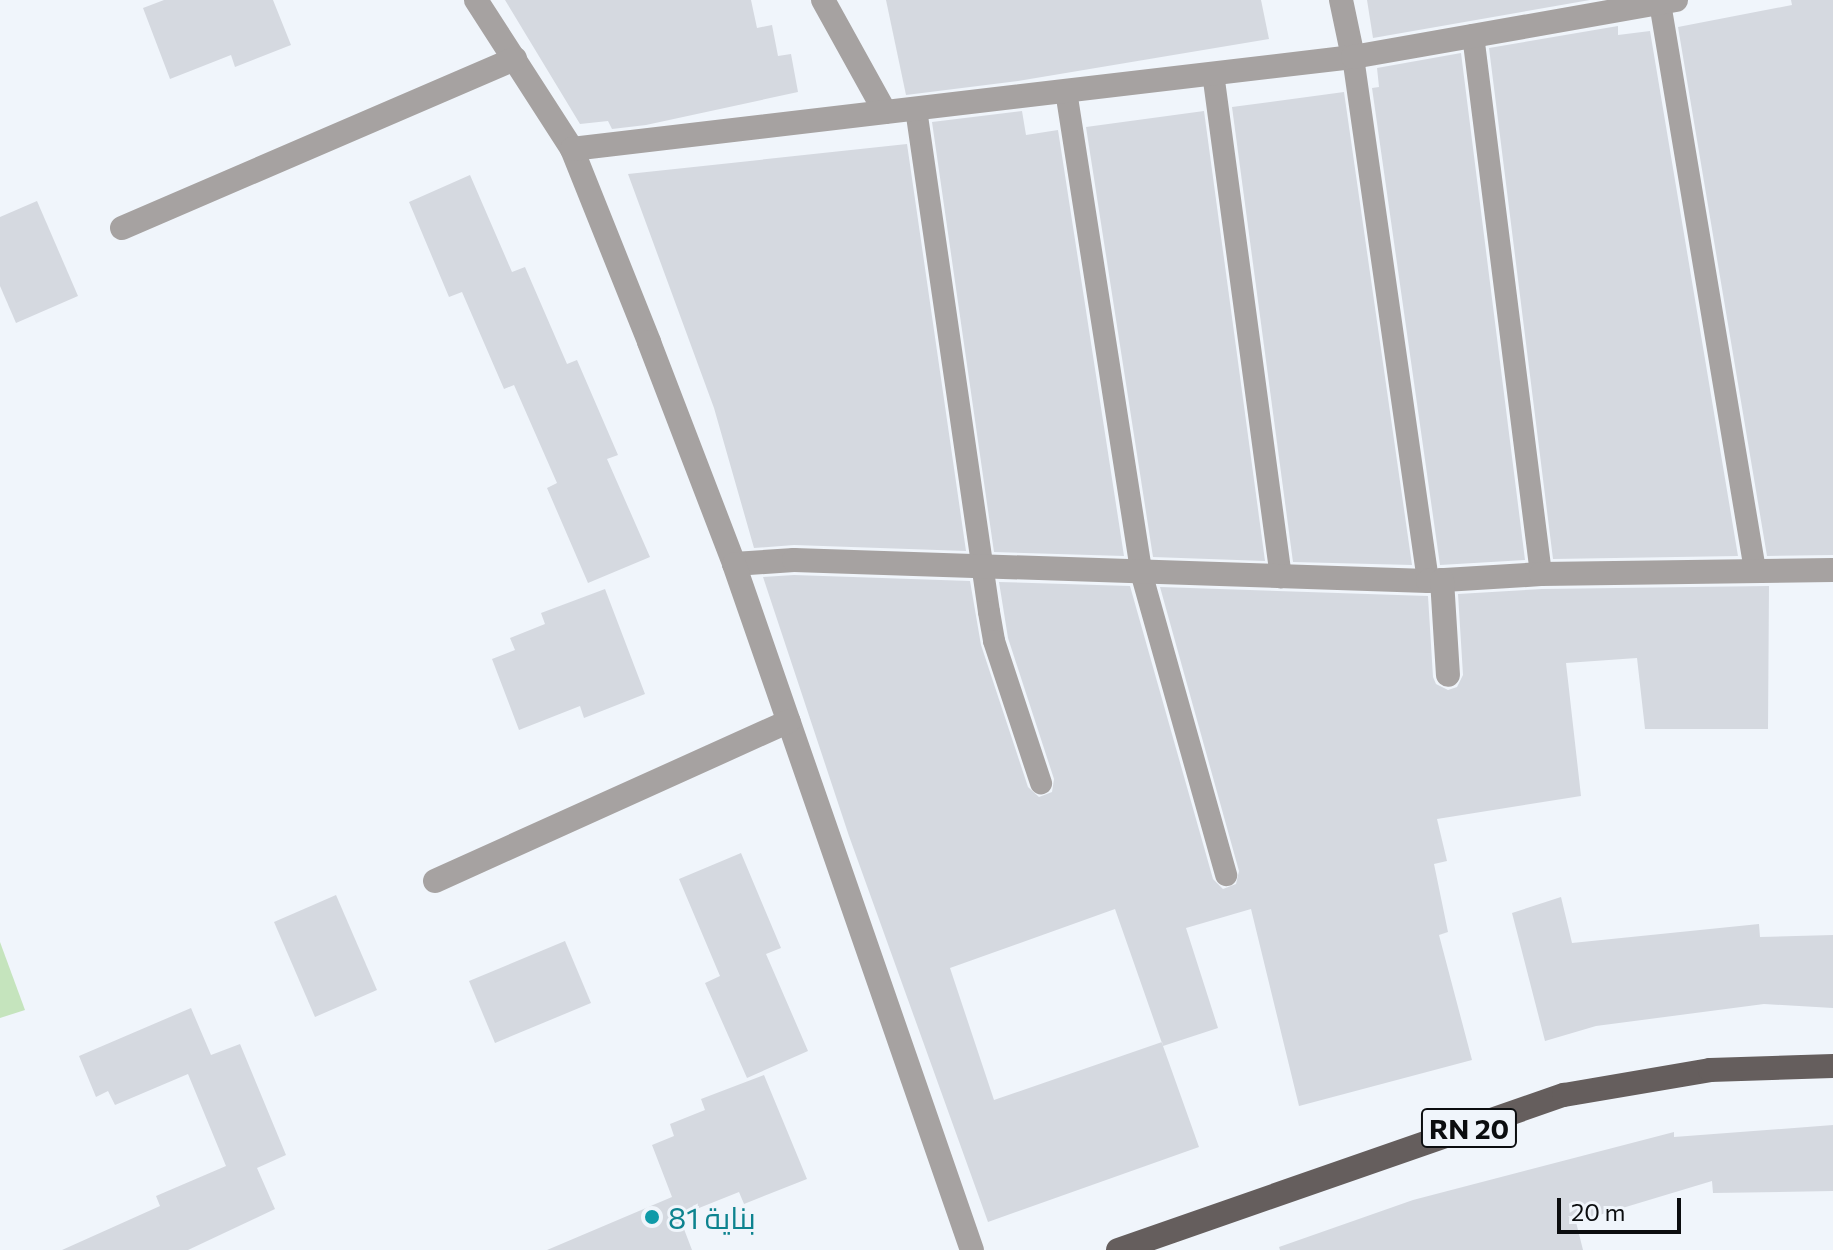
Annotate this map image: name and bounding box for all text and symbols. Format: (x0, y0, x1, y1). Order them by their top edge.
road number: RN 20 (1419, 1104, 1519, 1152)
scale bar (1561, 1182, 1685, 1232)
text: 20 m (1571, 1197, 1625, 1226)
place label: بناية 81 (668, 1199, 756, 1235)
marker: بناية 81 (643, 1208, 661, 1226)

